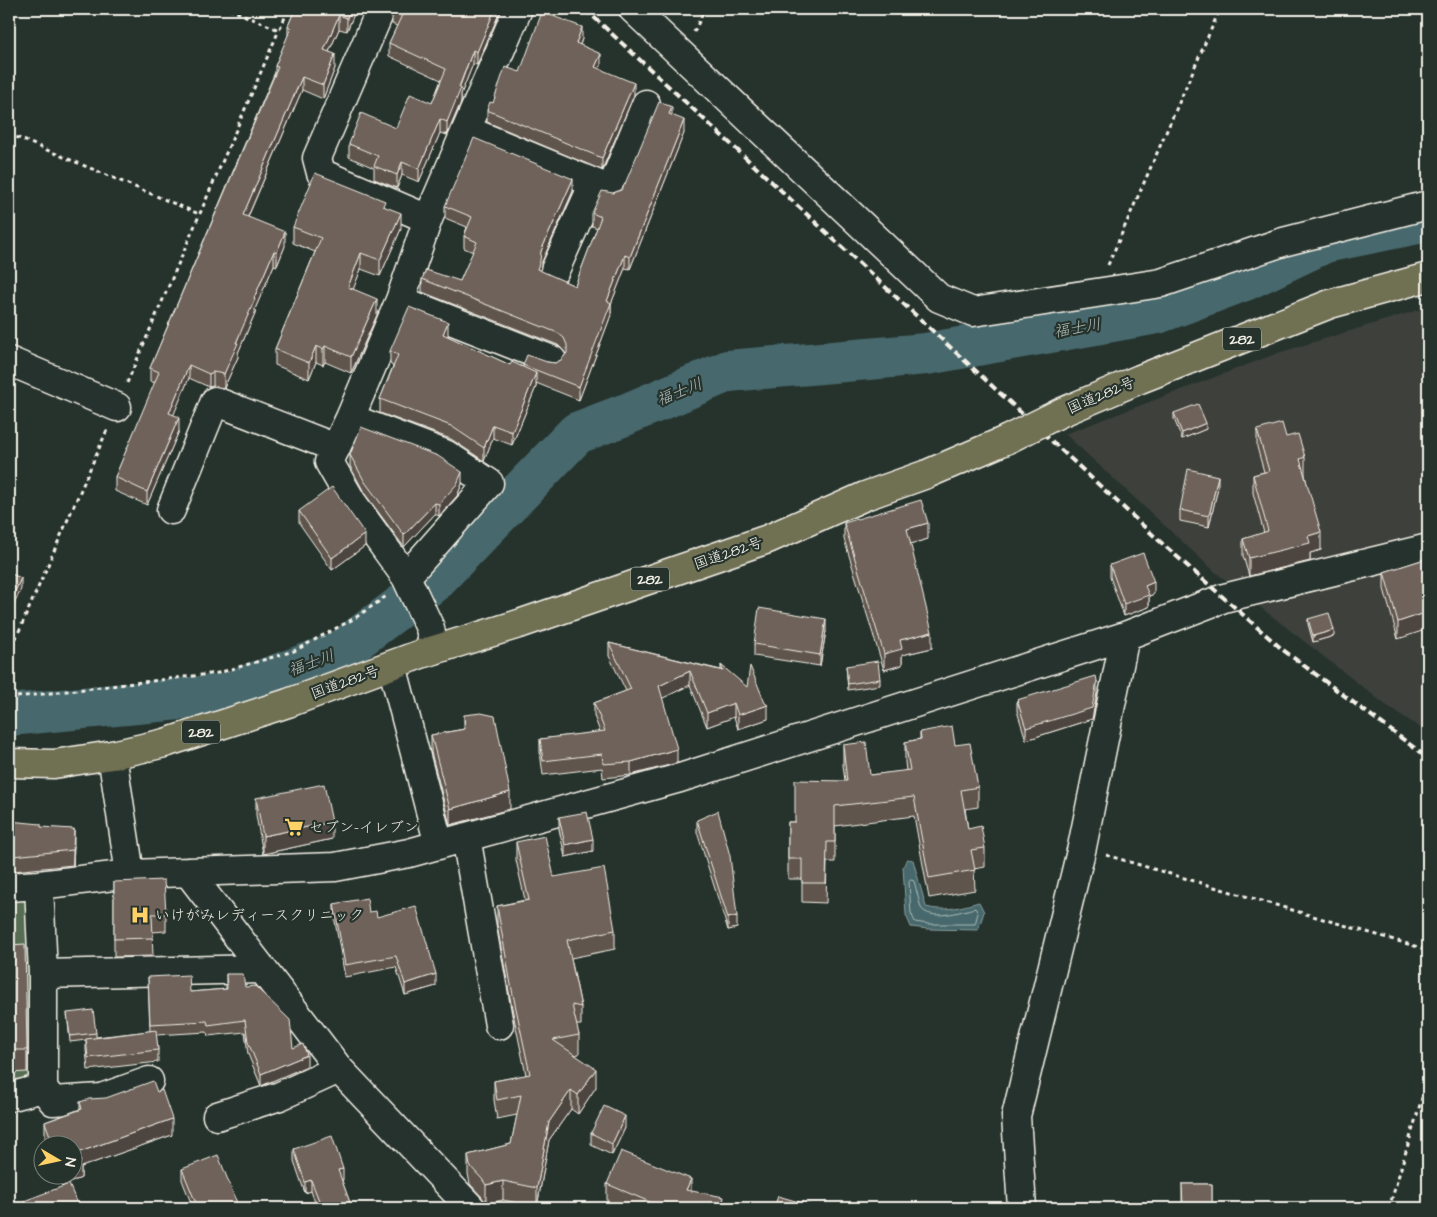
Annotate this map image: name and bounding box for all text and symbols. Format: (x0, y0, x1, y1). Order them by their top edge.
water label: 福士川 (1052, 313, 1103, 343)
road number: 282 (1223, 328, 1261, 350)
street label: 国道282号 (1064, 372, 1138, 419)
water label: 福士川 (653, 373, 706, 411)
street label: 国道282号 (691, 532, 766, 575)
road number: 282 (631, 568, 669, 590)
water label: 福士川 (285, 644, 338, 681)
street label: 国道282号 (308, 660, 383, 705)
road number: 282 (182, 720, 220, 744)
supermarket icon: セブン-イレブン (283, 816, 305, 838)
place label: セブン-イレブン (309, 817, 419, 838)
hospital icon: いけがみレディースクリニック (129, 904, 151, 926)
place label: いけがみレディースクリニック (155, 905, 364, 926)
north arrow (32, 1134, 82, 1184)
text: N (59, 1156, 80, 1168)

